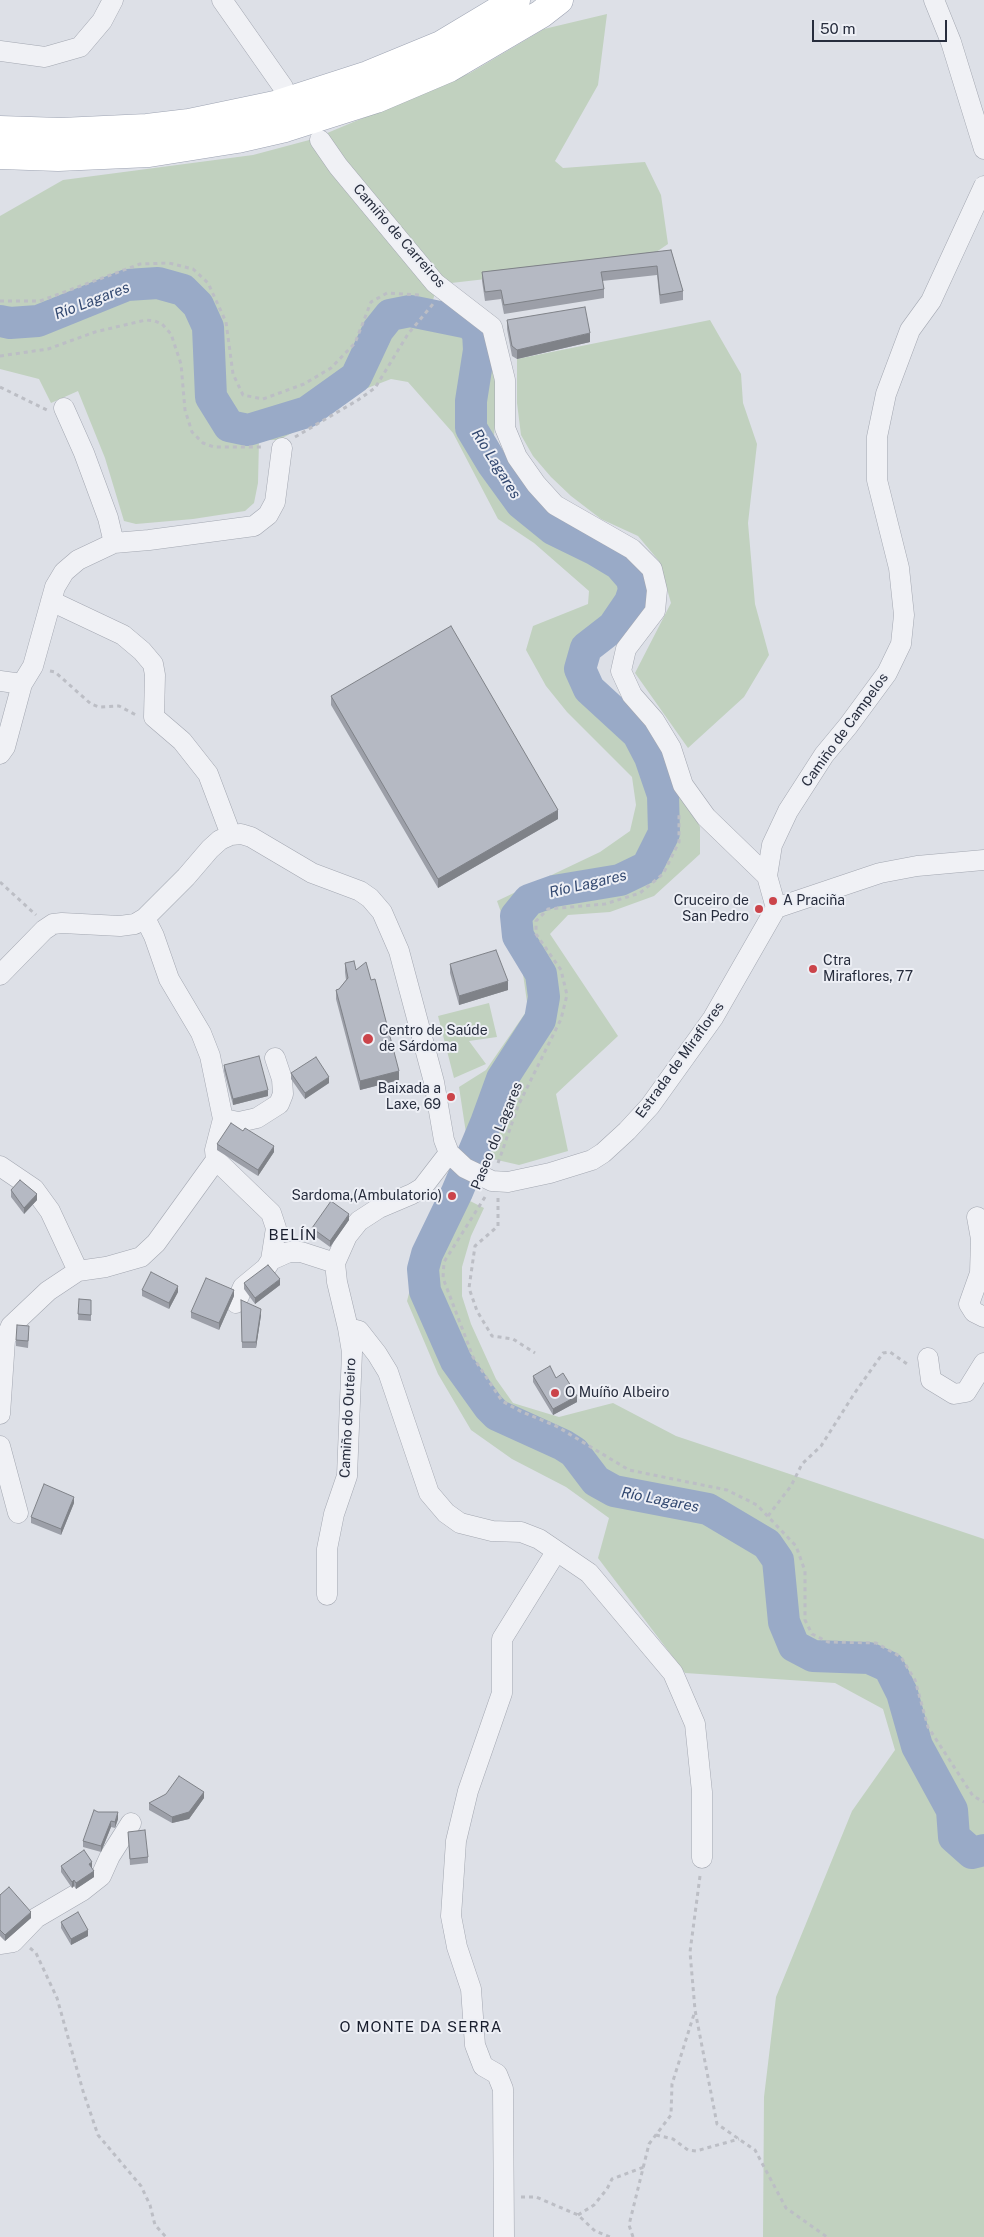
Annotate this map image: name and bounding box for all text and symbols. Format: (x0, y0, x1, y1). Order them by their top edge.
scale bar (814, 10, 949, 42)
text: 50 m (820, 20, 855, 37)
street label: Camiño de Carreiros (349, 181, 449, 291)
water label: Río Lagares (52, 278, 132, 324)
water label: Río Lagares (467, 426, 525, 502)
street label: Camiño de Campelos (798, 670, 892, 790)
water label: Río Lagares (548, 866, 628, 902)
place label: Cruceiro de San Pedro (674, 893, 749, 926)
place label: A Praciña (783, 893, 845, 909)
marker: A Praciña (767, 895, 779, 907)
marker: Cruceiro de San Pedro (753, 903, 765, 915)
place label: Ctra Miraflores, 77 (823, 953, 913, 986)
marker: Ctra Miraflores, 77 (807, 963, 819, 975)
street label: Estrada de Miraflores (632, 999, 728, 1121)
place label: Centro de Saúde de Sárdoma (379, 1023, 488, 1056)
marker: Centro de Saúde de Sárdoma (361, 1032, 375, 1046)
street label: Paseo do Lagares (468, 1080, 526, 1192)
place label: Baixada a Laxe, 69 (378, 1081, 441, 1114)
marker: Baixada a Laxe, 69 (445, 1091, 457, 1103)
place label: Sardoma,(Ambulatorio) (291, 1188, 442, 1204)
marker: Sardoma,(Ambulatorio) (446, 1190, 458, 1202)
district label: BELÍN (268, 1226, 318, 1244)
street label: Camiño do Outeiro (336, 1357, 360, 1479)
place label: O Muíño Albeiro (565, 1385, 669, 1401)
marker: O Muíño Albeiro (549, 1387, 561, 1399)
water label: Río Lagares (620, 1484, 700, 1516)
district label: O MONTE DA SERRA (338, 2018, 504, 2036)

